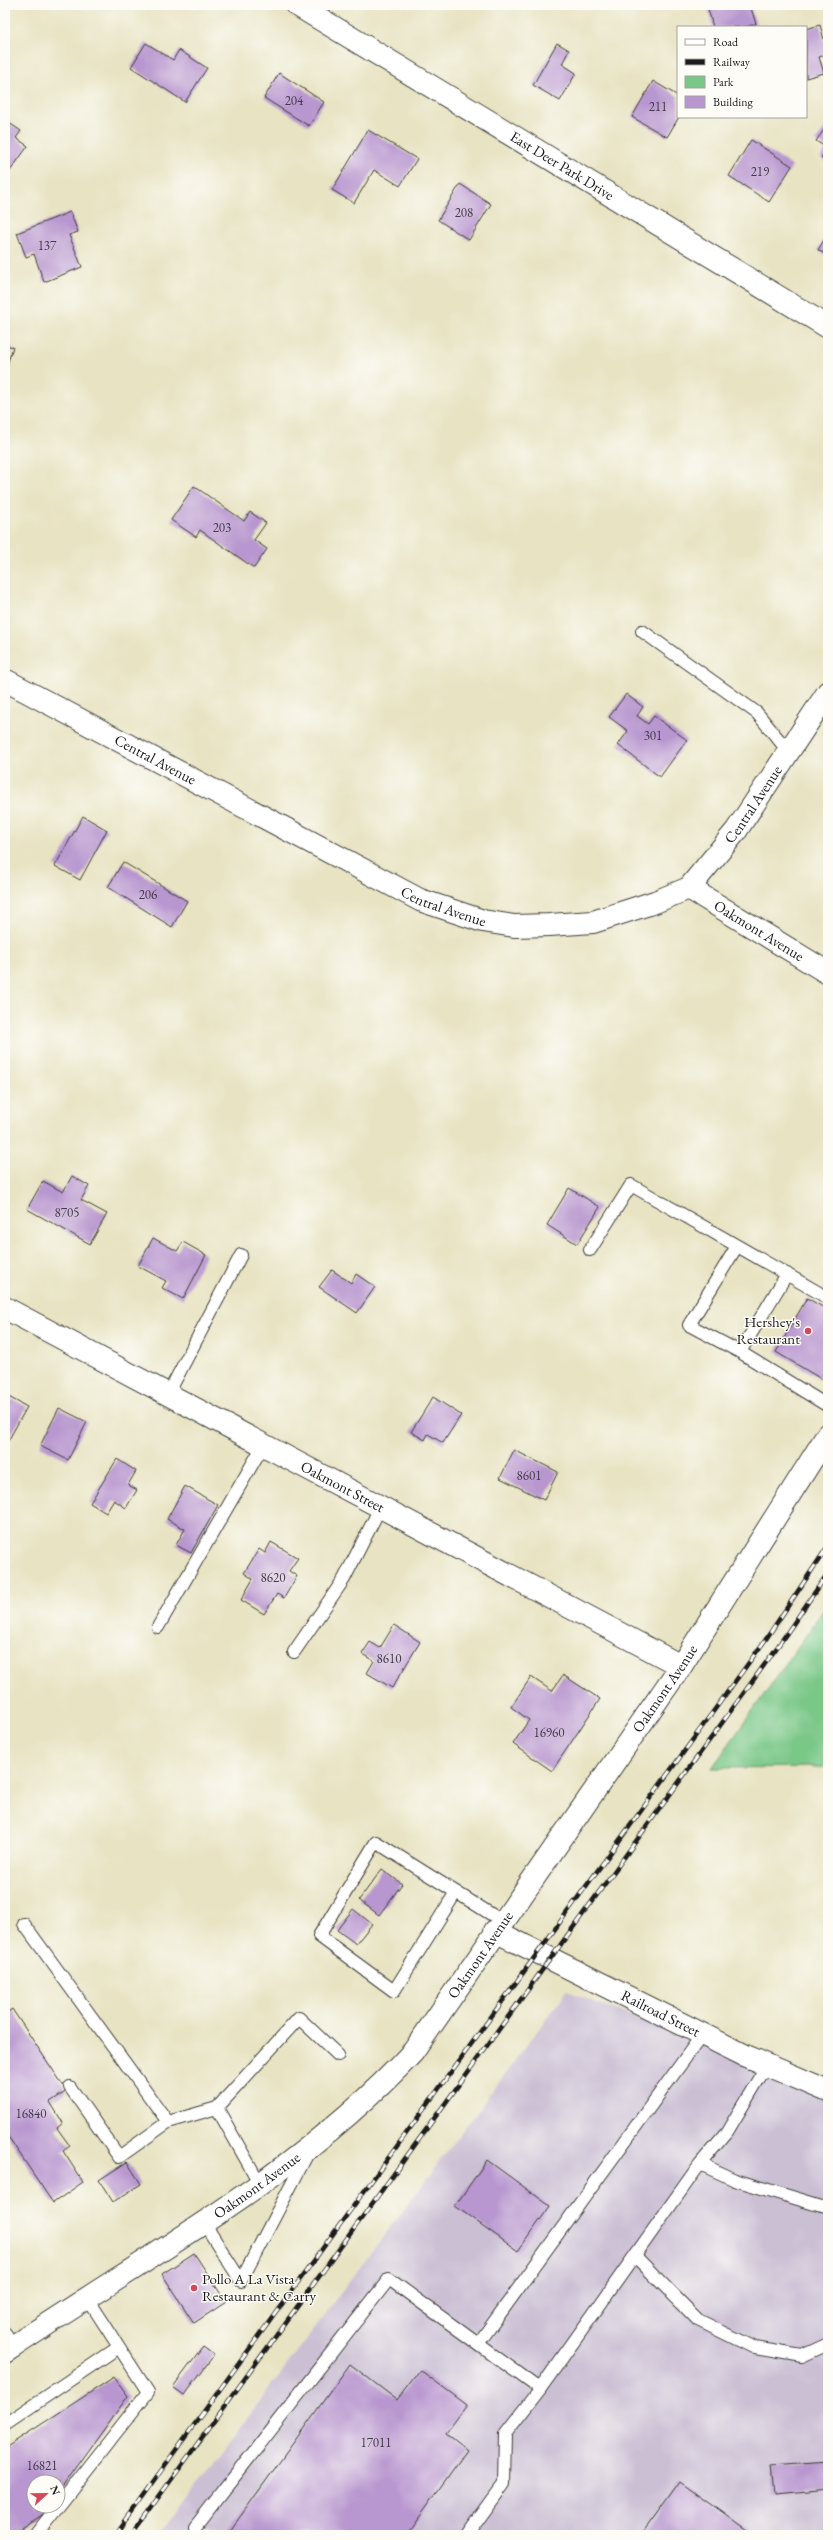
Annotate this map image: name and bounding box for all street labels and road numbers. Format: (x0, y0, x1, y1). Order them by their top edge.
street label: East Deer Park Drive (507, 127, 618, 204)
street label: Central Avenue (111, 730, 200, 789)
street label: Central Avenue (720, 762, 786, 847)
street label: Central Avenue (398, 881, 489, 930)
street label: Oakmont Avenue (711, 896, 808, 965)
street label: Oakmont Street (298, 1456, 388, 1516)
street label: Oakmont Avenue (628, 1641, 701, 1736)
street label: Oakmont Avenue (443, 1907, 517, 2002)
street label: Railroad Street (618, 1985, 704, 2041)
street label: Oakmont Avenue (210, 2147, 304, 2223)

